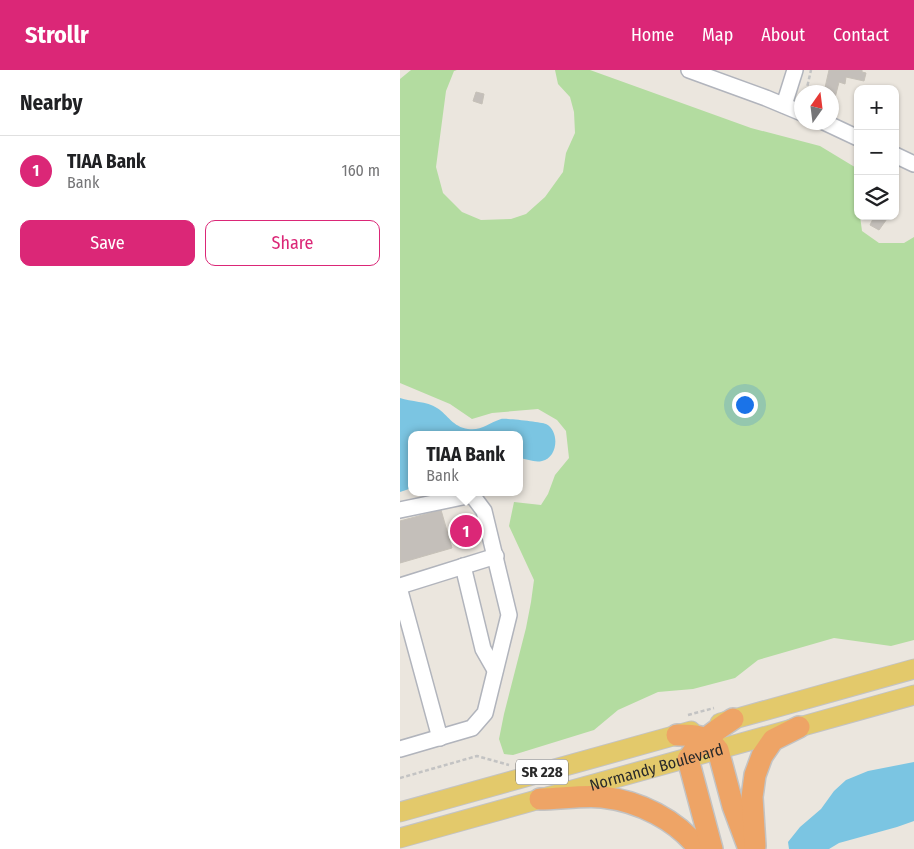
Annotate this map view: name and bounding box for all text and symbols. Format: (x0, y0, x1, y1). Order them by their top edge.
text: Strollr (25, 21, 89, 49)
text: Home (631, 24, 674, 46)
text: Map (702, 24, 733, 46)
text: About (761, 24, 805, 46)
text: Contact (833, 24, 889, 46)
north arrow (794, 85, 839, 130)
map controls (854, 85, 899, 220)
button: + (854, 85, 899, 130)
text: Nearby (20, 90, 82, 116)
button: − (854, 130, 899, 175)
text: TIAA Bank (67, 150, 146, 173)
text: 1 (33, 161, 39, 180)
text: 160 m (341, 161, 380, 180)
text: Bank (67, 173, 99, 192)
button: layers (854, 175, 899, 220)
button: Save (20, 220, 195, 266)
button: Share (205, 220, 380, 266)
your location (732, 392, 758, 418)
popup (408, 431, 523, 496)
text: TIAA Bank (426, 443, 505, 466)
text: Bank (426, 466, 459, 485)
pin: 1 (450, 512, 482, 550)
street label: Normandy Boulevard (587, 740, 725, 795)
road number: SR 228 (516, 760, 568, 784)

